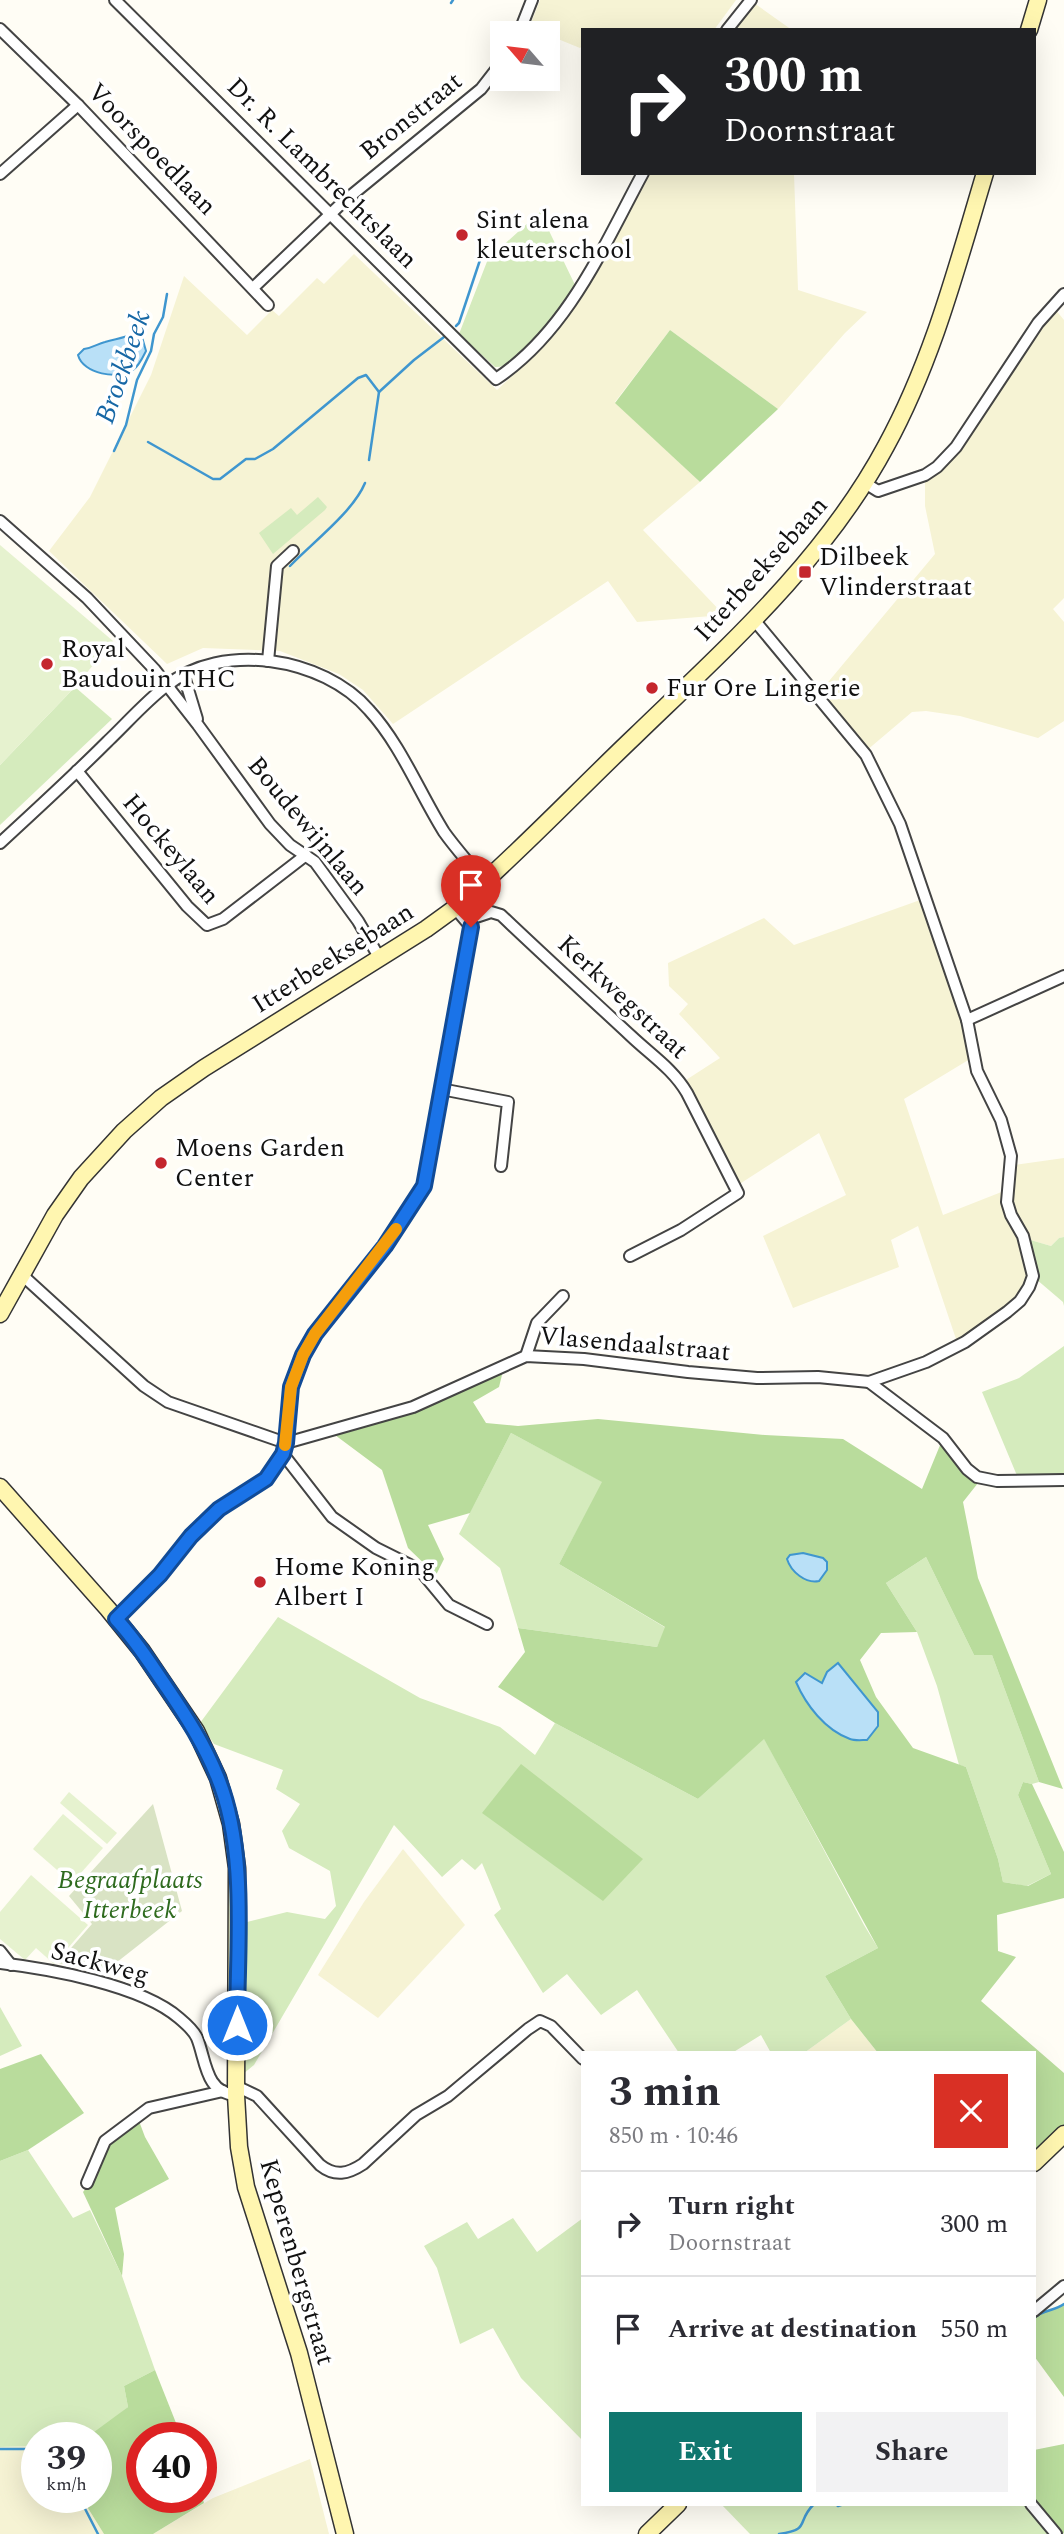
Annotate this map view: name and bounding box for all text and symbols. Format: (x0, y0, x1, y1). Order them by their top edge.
north arrow (490, 21, 560, 91)
map controls (490, 21, 560, 91)
text: 300 m (724, 39, 863, 114)
icon: right (609, 56, 700, 147)
street label: Bronstraat (351, 62, 471, 170)
street label: Dr. R. Lambrechtslaan (217, 68, 427, 278)
street label: Voorspoedlaan (78, 73, 226, 225)
text: Doornstraat (724, 107, 896, 156)
place label: Sint alena kleuterschool (476, 200, 632, 270)
marker: Sint alena kleuterschool (454, 227, 470, 243)
water label: Broekbeek (84, 304, 162, 430)
street label: Itterbeeksebaan (684, 487, 838, 651)
place label: Dilbeek Vlinderstraat (819, 537, 972, 607)
marker: Dilbeek Vlinderstraat (797, 564, 813, 580)
place label: Royal Baudouin THC (61, 629, 236, 699)
marker: Royal Baudouin THC (39, 656, 55, 672)
place label: Fur Ore Lingerie (666, 668, 861, 708)
marker: Fur Ore Lingerie (644, 680, 660, 696)
street label: Boudewijnlaan (237, 747, 379, 905)
street label: Hockeylaan (112, 784, 230, 914)
pin (441, 855, 501, 927)
icon: arrive (452, 866, 490, 904)
street label: Itterbeeksebaan (244, 892, 422, 1024)
street label: Kerkwegstraat (548, 925, 698, 1069)
place label: Moens Garden Center (175, 1128, 345, 1198)
marker: Moens Garden Center (153, 1155, 169, 1171)
street label: Vlasendaalstraat (538, 1316, 732, 1372)
place label: Home Koning Albert I (274, 1547, 435, 1617)
marker: Home Koning Albert I (252, 1574, 268, 1590)
park label: Begraafplaats Itterbeek (57, 1860, 203, 1930)
street label: Sackweg (46, 1931, 154, 1995)
position arrow (200, 1988, 274, 2062)
text: 3 min (609, 2061, 721, 2124)
button: close (934, 2074, 1008, 2148)
text: 850 m · 10:46 (609, 2119, 738, 2154)
street label: Keperenbergstraat (248, 2154, 346, 2370)
text: Turn right (668, 2186, 795, 2226)
text: 300 m (940, 2204, 1008, 2244)
icon: right (609, 2205, 647, 2243)
text: Doornstraat (668, 2226, 791, 2261)
text: Arrive at destination (668, 2309, 917, 2349)
text: 550 m (940, 2309, 1008, 2349)
icon: arrive (609, 2310, 647, 2348)
button: Exit (609, 2412, 802, 2492)
button: Share (816, 2412, 1008, 2492)
speed limit sign: 40 (126, 2422, 217, 2513)
text: 39 (47, 2432, 86, 2485)
text: km/h (46, 2471, 87, 2498)

